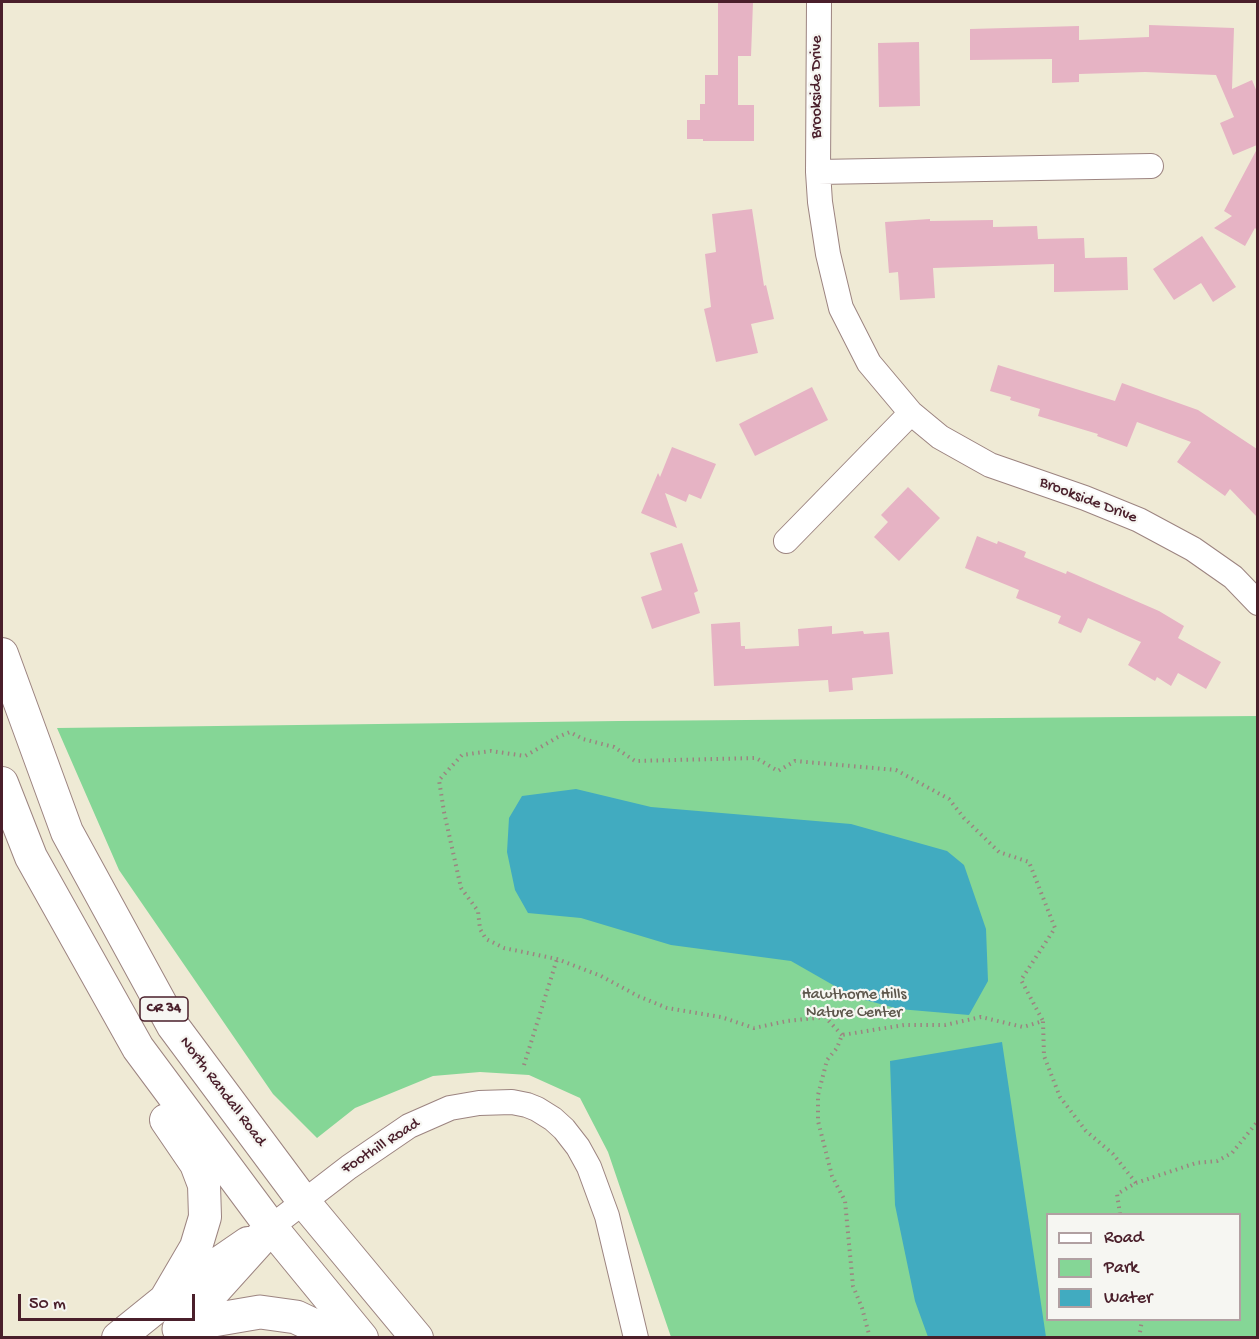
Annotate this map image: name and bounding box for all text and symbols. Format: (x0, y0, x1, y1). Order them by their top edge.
street label: Brookside Drive (808, 35, 828, 139)
street label: Brookside Drive (1036, 474, 1140, 528)
park label: Hawthorne Hills Nature Center (802, 986, 906, 1024)
road number: CR 34 (140, 997, 188, 1021)
street label: North Randall Road (175, 1033, 269, 1151)
street label: Foothill Road (338, 1115, 424, 1179)
legend (1046, 1213, 1241, 1321)
text: Road (1104, 1228, 1143, 1249)
text: Park (1104, 1258, 1138, 1279)
scale bar (21, 1282, 198, 1320)
text: Water (1104, 1288, 1152, 1309)
text: 50 m (29, 1294, 66, 1315)

